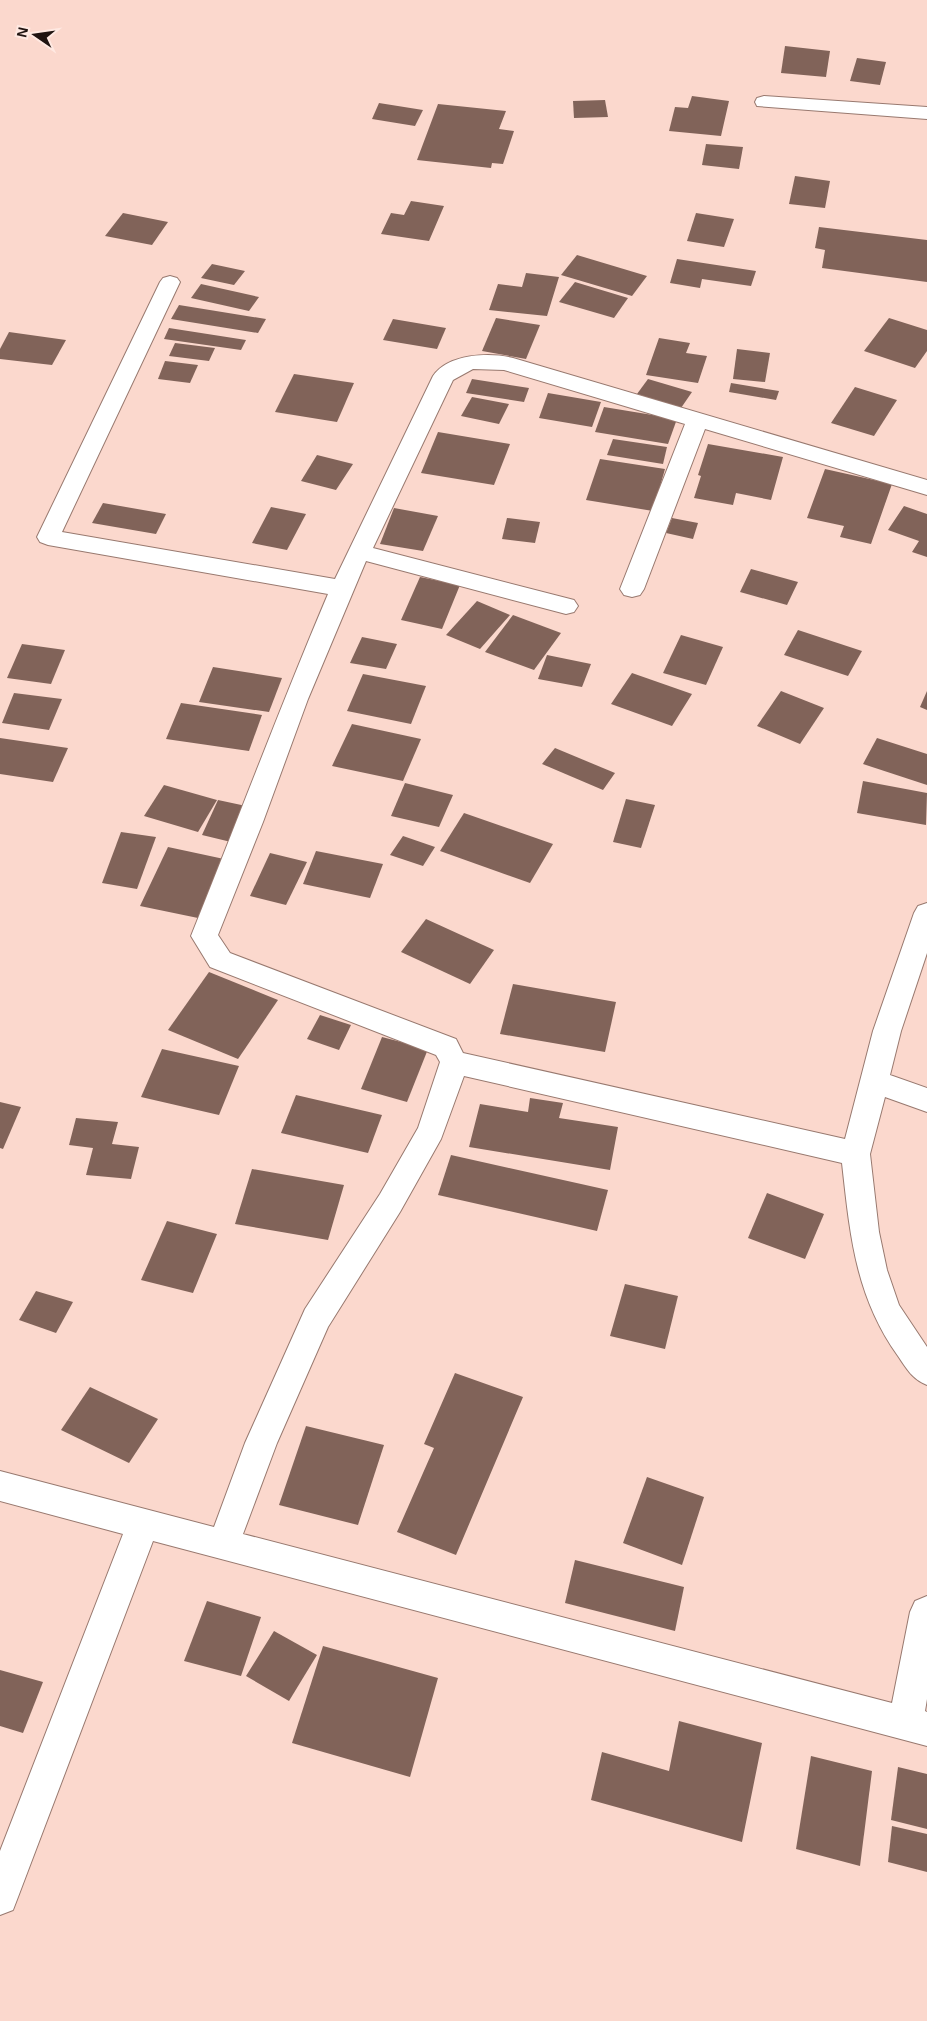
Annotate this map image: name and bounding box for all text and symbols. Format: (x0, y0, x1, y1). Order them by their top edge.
north arrow (10, 10, 60, 60)
text: N (13, 25, 31, 39)

